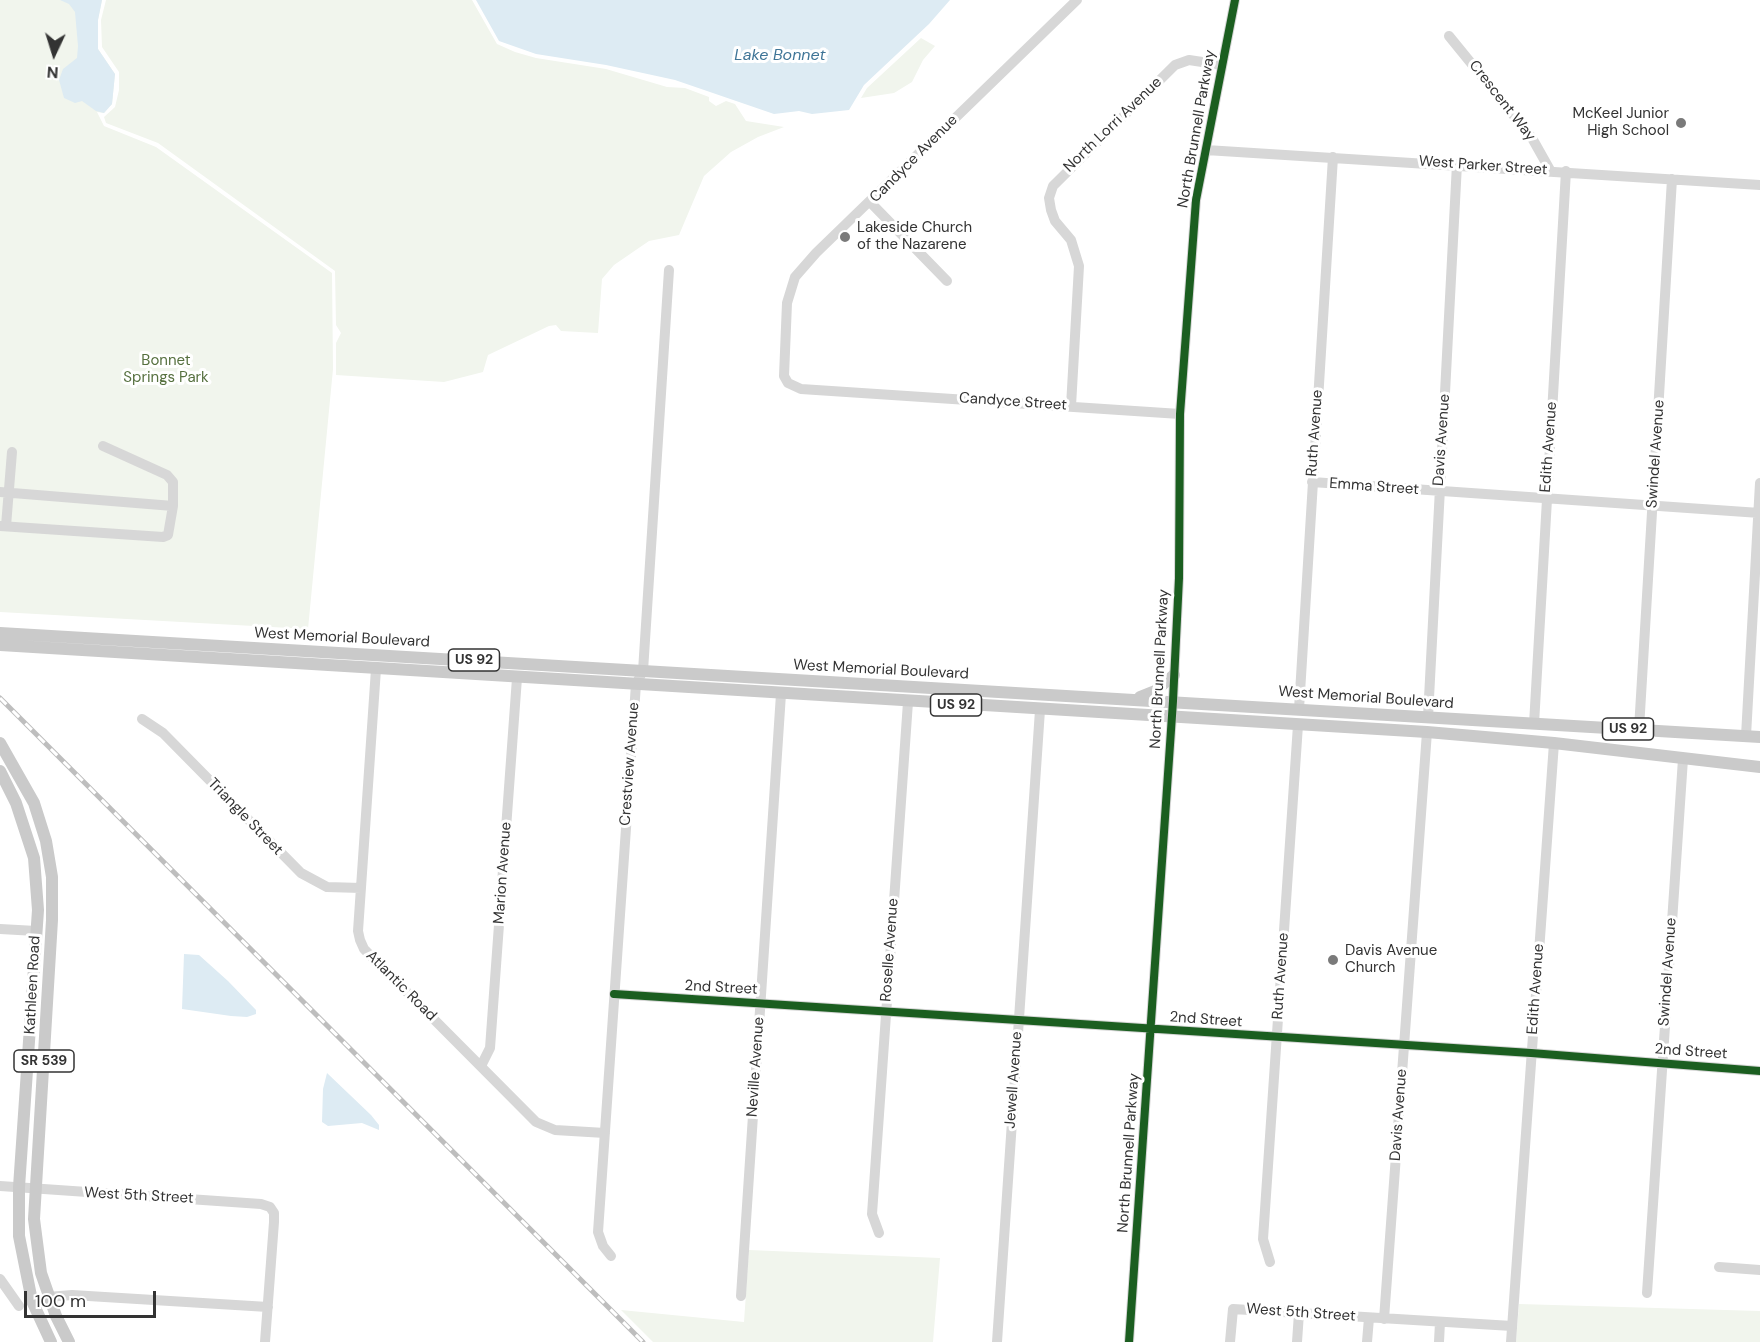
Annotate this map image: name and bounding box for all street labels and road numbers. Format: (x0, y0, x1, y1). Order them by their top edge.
street label: North Brunnell Parkway (1174, 49, 1220, 209)
street label: Crescent Way (1465, 57, 1539, 145)
street label: North Lorri Avenue (1060, 74, 1166, 176)
street label: Candyce Avenue (866, 111, 962, 207)
street label: West Parker Street (1418, 153, 1548, 179)
street label: Candyce Street (958, 389, 1068, 415)
street label: Ruth Avenue (1303, 389, 1327, 477)
street label: Davis Avenue (1430, 393, 1454, 487)
street label: Swindel Avenue (1643, 399, 1669, 509)
street label: Edith Avenue (1537, 401, 1561, 493)
street label: Emma Street (1329, 475, 1419, 499)
street label: North Brunnell Parkway (1147, 589, 1173, 749)
street label: West Memorial Boulevard (254, 624, 430, 652)
road number: US 92 (448, 649, 500, 671)
street label: West Memorial Boulevard (793, 656, 969, 684)
street label: West Memorial Boulevard (1278, 683, 1454, 713)
road number: US 92 (930, 694, 982, 716)
street label: Crestview Avenue (617, 702, 643, 826)
road number: US 92 (1602, 718, 1654, 740)
street label: Triangle Street (204, 775, 286, 859)
street label: Marion Avenue (490, 821, 516, 925)
street label: Roselle Avenue (877, 898, 903, 1002)
street label: Swindel Avenue (1655, 917, 1681, 1027)
street label: Ruth Avenue (1269, 932, 1293, 1020)
street label: Kathleen Road (21, 935, 45, 1035)
street label: Edith Avenue (1524, 943, 1548, 1035)
street label: Atlantic Road (362, 947, 440, 1025)
street label: 2nd Street (684, 977, 758, 999)
street label: 2nd Street (1169, 1008, 1243, 1032)
street label: Neville Avenue (744, 1016, 768, 1118)
street label: Jewell Avenue (1002, 1031, 1026, 1129)
street label: 2nd Street (1654, 1040, 1728, 1064)
road number: SR 539 (14, 1050, 74, 1072)
street label: Davis Avenue (1387, 1068, 1411, 1162)
street label: North Brunnell Parkway (1114, 1073, 1144, 1233)
street label: West 5th Street (84, 1184, 194, 1208)
street label: West 5th Street (1246, 1300, 1356, 1326)

